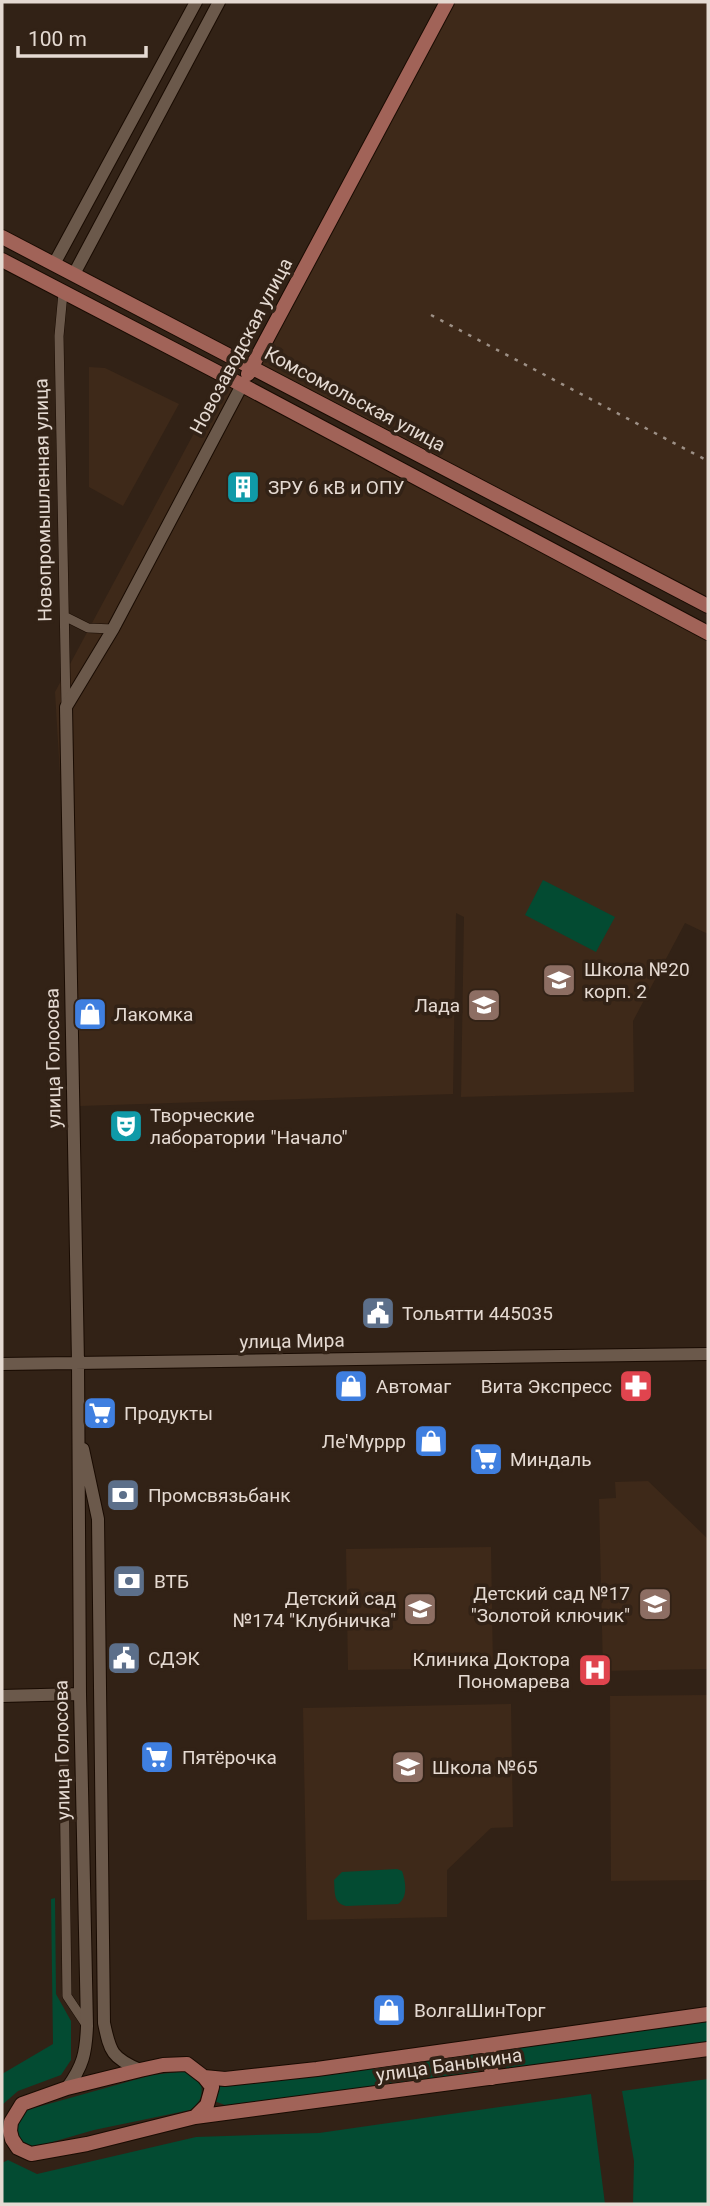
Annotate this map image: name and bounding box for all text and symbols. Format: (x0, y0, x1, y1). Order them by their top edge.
scale bar (18, 14, 145, 58)
text: 100 m (28, 27, 87, 51)
street label: Новозаводская улица (185, 254, 297, 438)
street label: Комсомольская улица (261, 342, 449, 456)
street label: Новопромышленная улица (29, 378, 57, 622)
building icon: ЗРУ 6 кВ и ОПУ (224, 468, 262, 506)
place label: ЗРУ 6 кВ и ОПУ (268, 476, 404, 499)
place label: Школа №20 корп. 2 (584, 958, 690, 1003)
school or university icon: Школа №20 корп. 2 (540, 961, 578, 999)
school or university icon: Лада (465, 986, 503, 1024)
street label: улица Голосова (40, 988, 66, 1128)
place label: Лада (414, 994, 460, 1017)
shop icon: Лакомка (71, 995, 109, 1033)
place label: Лакомка (114, 1003, 193, 1026)
place label: Творческие лаборатории "Начало" (150, 1104, 348, 1149)
theatre icon: Творческие лаборатории "Начало" (107, 1107, 145, 1145)
public building icon: Тольятти 445035 (359, 1294, 397, 1332)
place label: Тольятти 445035 (402, 1302, 553, 1325)
street label: улица Мира (239, 1329, 345, 1353)
shop icon: Автомаг (332, 1367, 370, 1405)
pharmacy icon: Вита Экспресс (617, 1367, 655, 1405)
place label: Автомаг (376, 1375, 451, 1398)
place label: Вита Экспресс (481, 1375, 612, 1398)
supermarket icon: Продукты (81, 1394, 119, 1432)
place label: Продукты (124, 1402, 213, 1425)
shop icon: Ле'Муррр (412, 1422, 450, 1460)
place label: Ле'Муррр (322, 1430, 406, 1453)
supermarket icon: Миндаль (467, 1440, 505, 1478)
place label: Миндаль (510, 1448, 592, 1471)
bank icon: Промсвязьбанк (104, 1476, 142, 1514)
place label: Промсвязьбанк (148, 1484, 291, 1507)
bank icon: ВТБ (110, 1562, 148, 1600)
place label: ВТБ (154, 1570, 189, 1593)
place label: Детский сад №17 "Золотой ключик" (471, 1582, 630, 1627)
school or university icon: Детский сад №17 "Золотой ключик" (636, 1585, 674, 1623)
place label: Детский сад №174 "Клубничка" (233, 1587, 396, 1632)
school or university icon: Детский сад №174 "Клубничка" (401, 1590, 439, 1628)
public building icon: СДЭК (105, 1639, 143, 1677)
place label: СДЭК (148, 1647, 200, 1670)
place label: Клиника Доктора Пономарева (413, 1648, 570, 1693)
hospital icon: Клиника Доктора Пономарева (576, 1651, 614, 1689)
street label: улица Голосова (49, 1680, 75, 1820)
supermarket icon: Пятёрочка (138, 1738, 176, 1776)
place label: Пятёрочка (182, 1746, 277, 1769)
school or university icon: Школа №65 (389, 1748, 427, 1786)
place label: Школа №65 (432, 1756, 538, 1779)
shop icon: ВолгаШинТорг (370, 1991, 408, 2029)
place label: ВолгаШинТорг (414, 1999, 546, 2022)
street label: улица Баныкина (374, 2043, 524, 2087)

